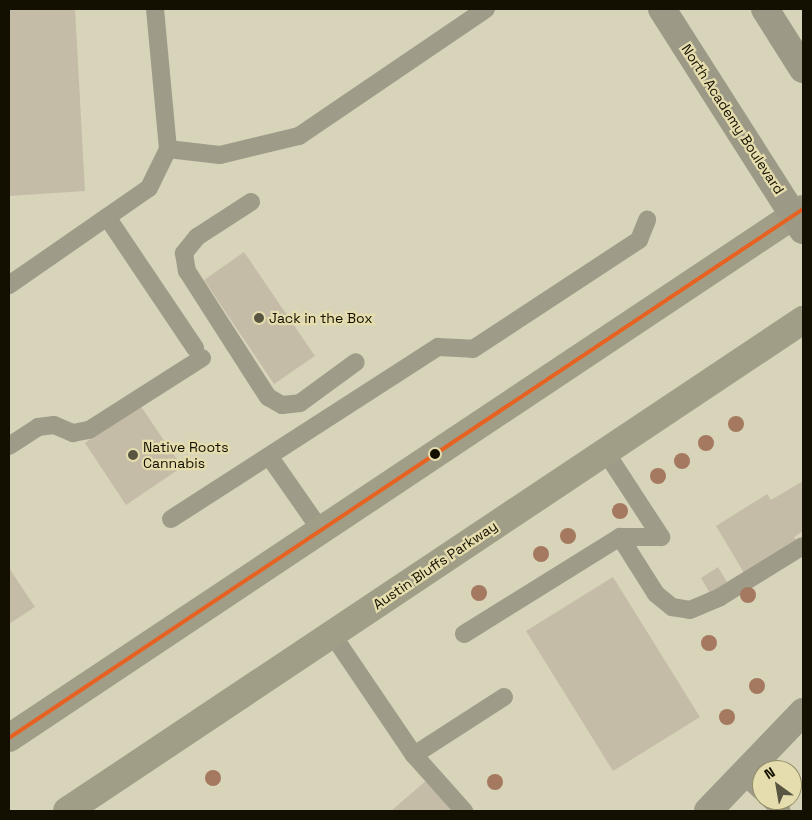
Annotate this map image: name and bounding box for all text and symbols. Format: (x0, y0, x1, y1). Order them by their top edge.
street label: North Academy Boulevard (678, 41, 788, 197)
place label: Jack in the Box (269, 310, 373, 326)
marker: Jack in the Box (253, 312, 265, 324)
place label: Native Roots Cannabis (143, 439, 229, 472)
marker: Native Roots Cannabis (127, 449, 139, 461)
unlabelled marker (430, 449, 440, 459)
street label: Austin Bluffs Parkway (370, 517, 500, 613)
north arrow (752, 760, 802, 810)
text: N (761, 763, 778, 783)

